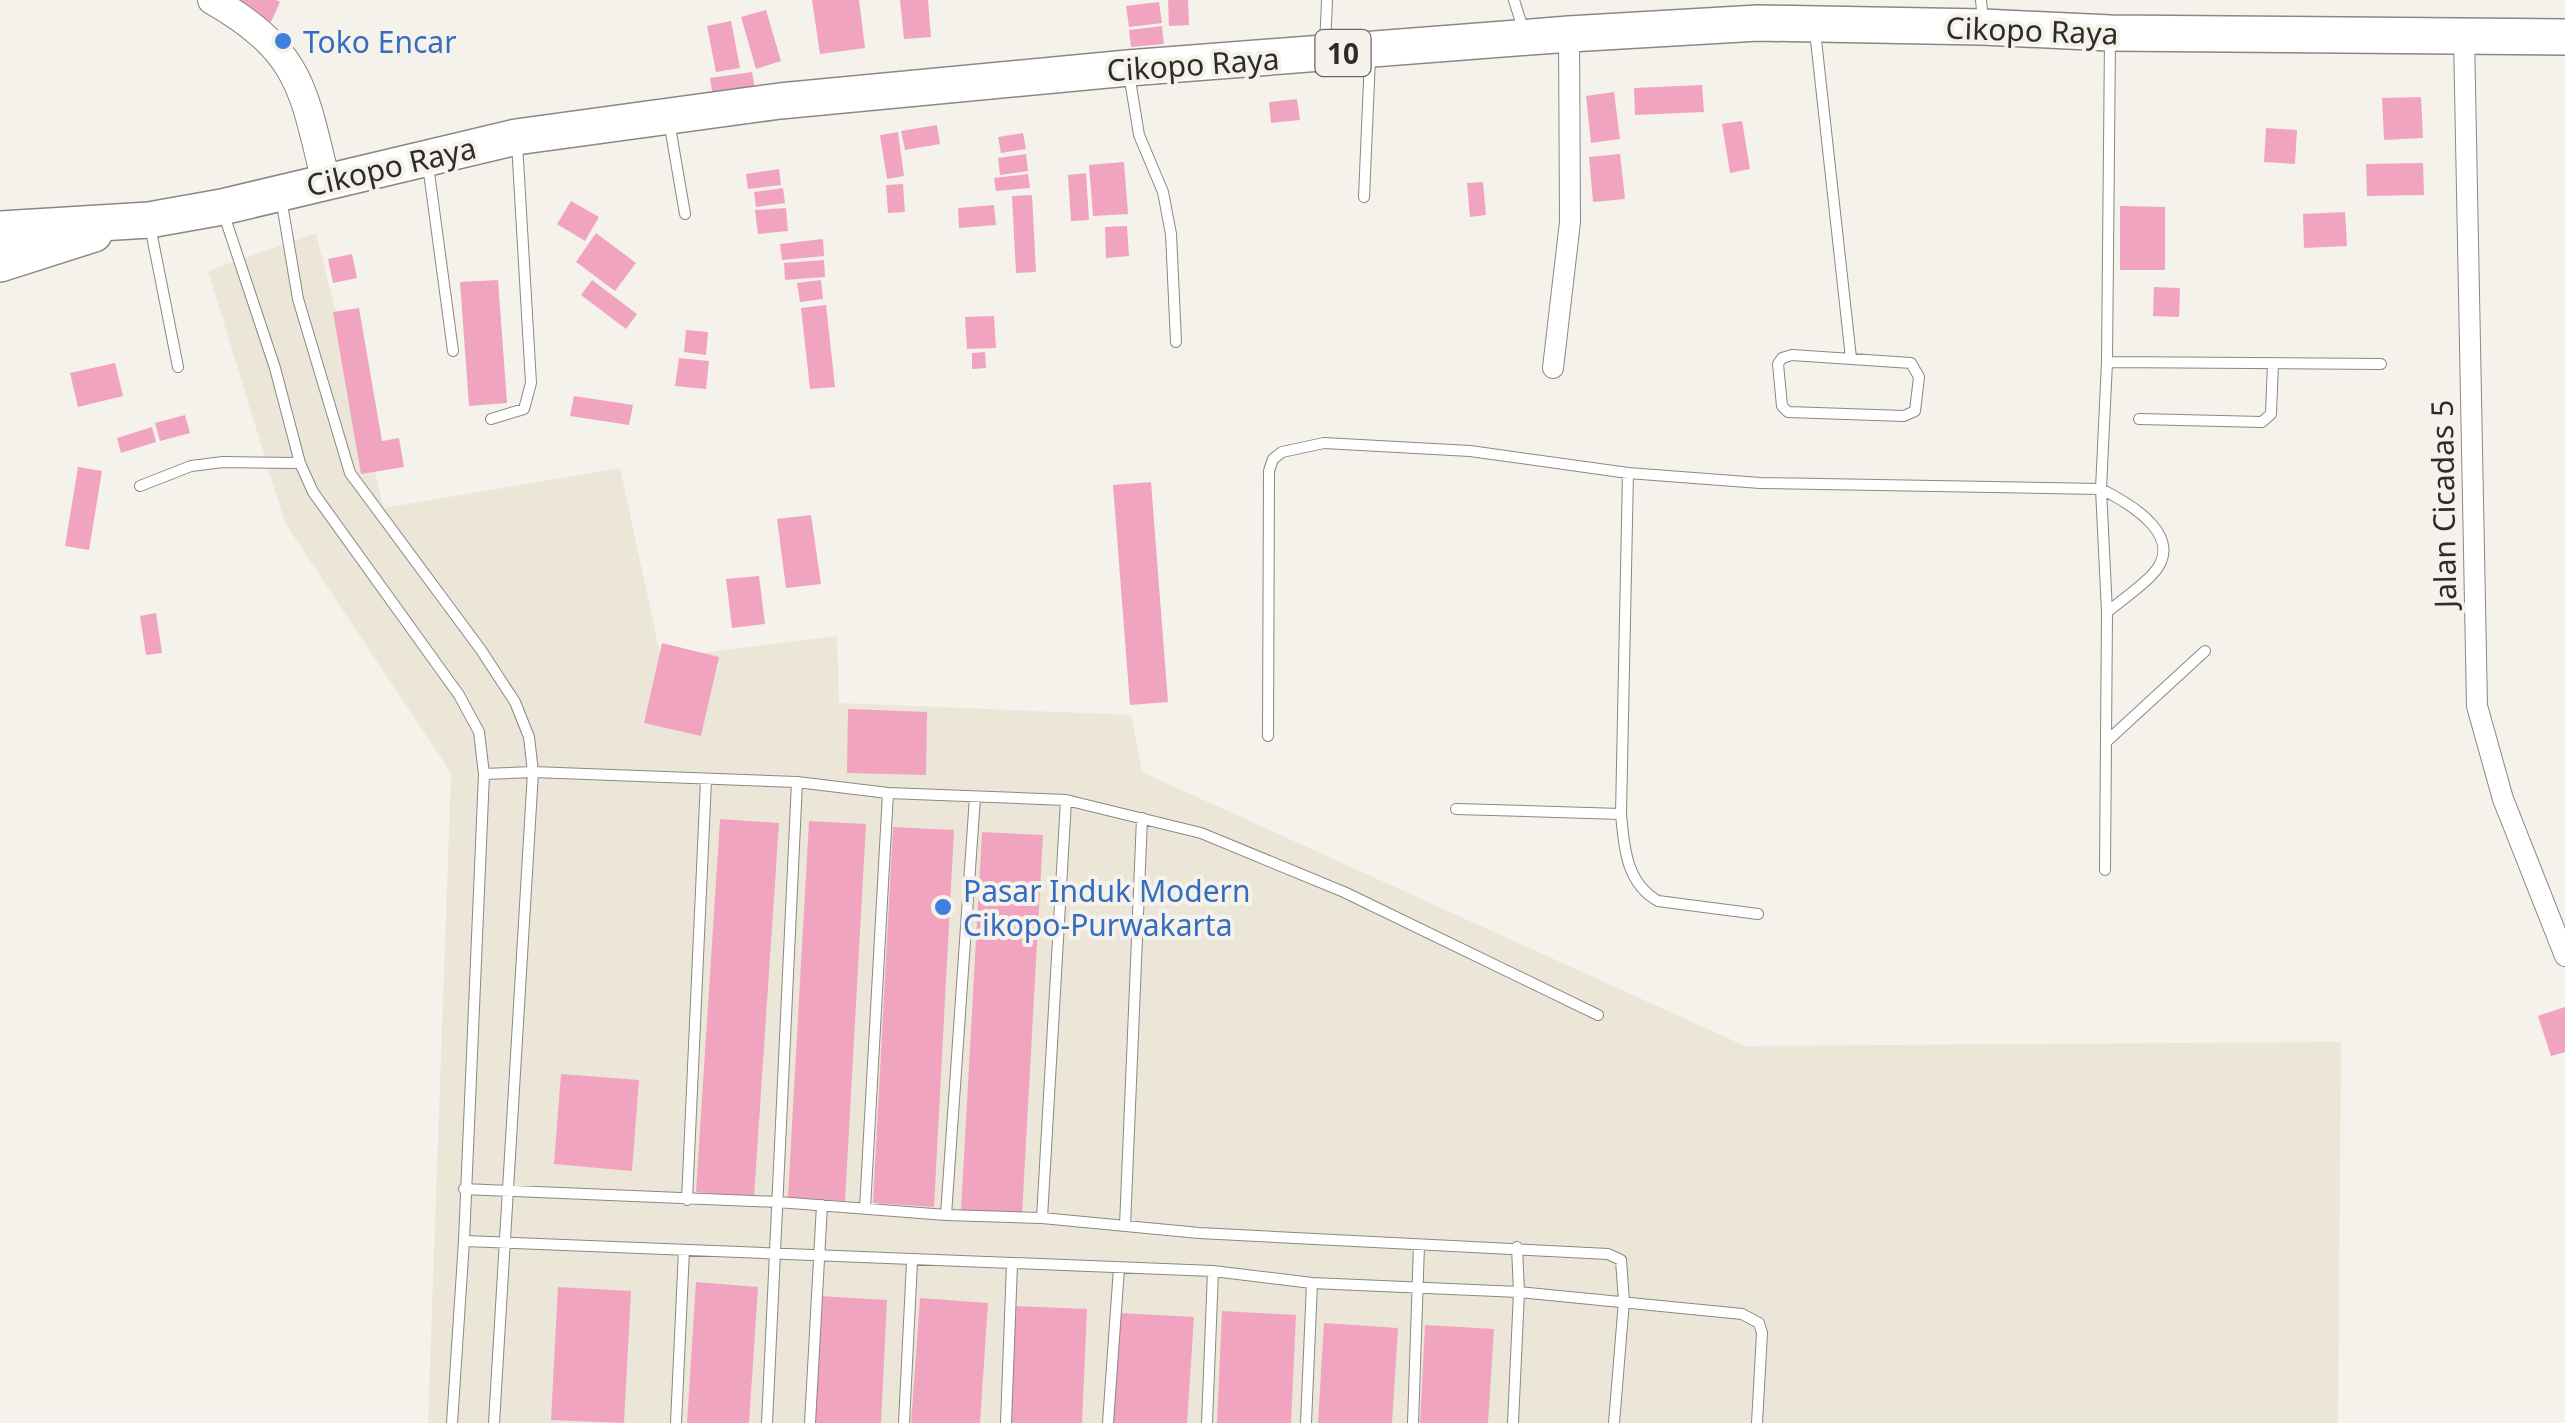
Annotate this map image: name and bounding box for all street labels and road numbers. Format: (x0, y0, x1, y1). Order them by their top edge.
street label: Cikopo Raya (1945, 6, 2119, 54)
road number: 10 (1316, 30, 1370, 76)
street label: Cikopo Raya (1105, 38, 1281, 90)
street label: Cikopo Raya (302, 127, 480, 205)
street label: Jalan Cicadas 5 (2421, 399, 2465, 612)

